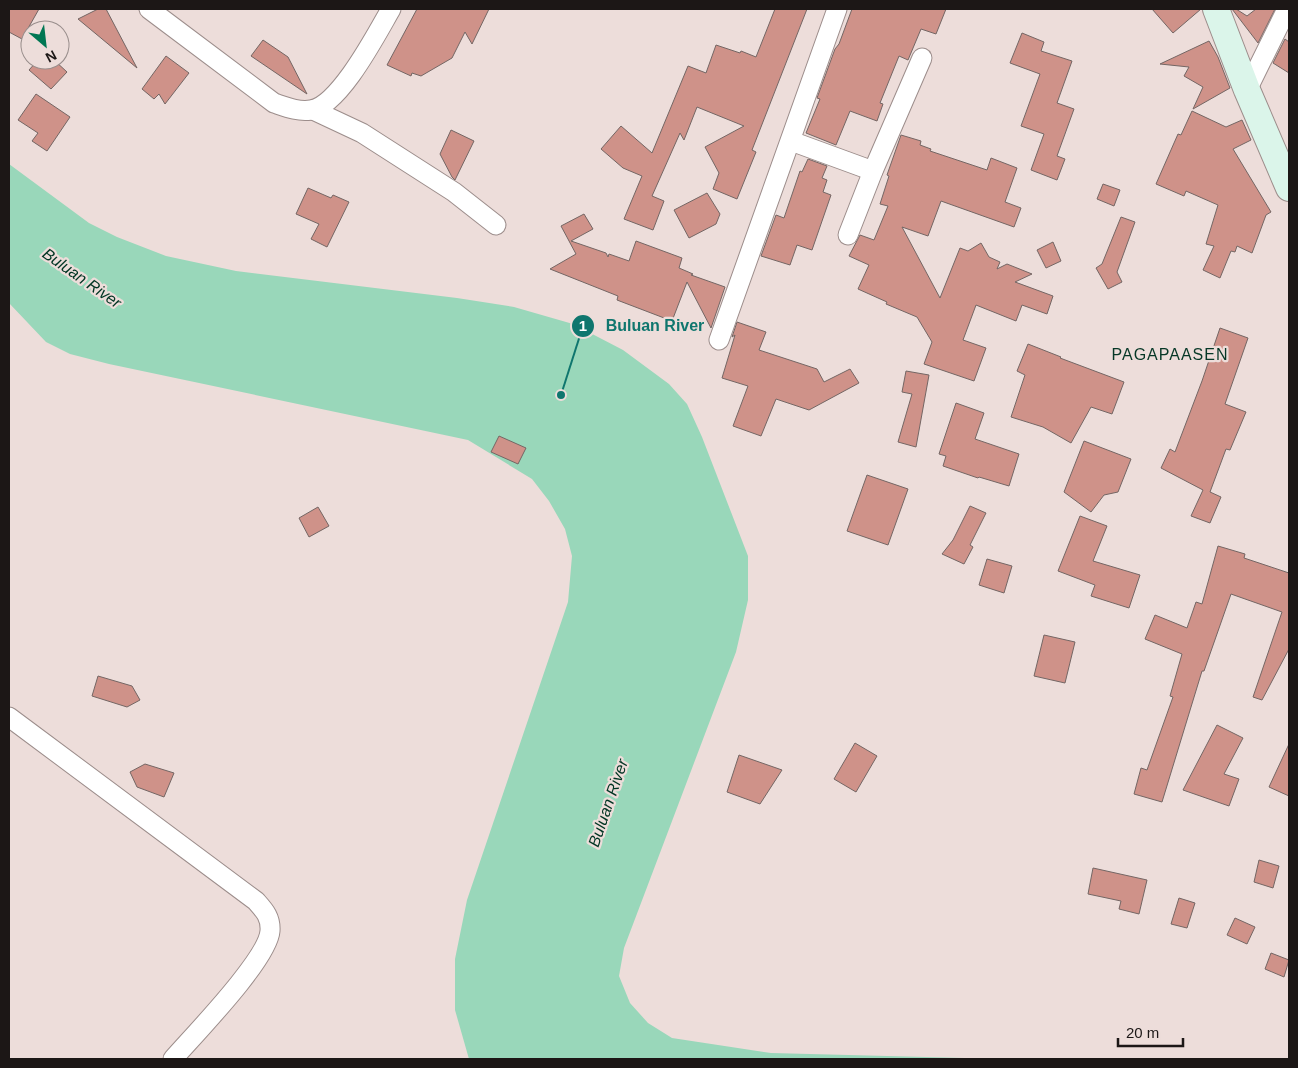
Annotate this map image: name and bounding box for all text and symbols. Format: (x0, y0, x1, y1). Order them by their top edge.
north arrow (20, 20, 70, 70)
text: N (43, 47, 59, 66)
water label: Buluan River (40, 245, 125, 312)
callout: Buluan River (570, 310, 714, 341)
text: 1 (579, 317, 587, 334)
text: Buluan River (606, 317, 704, 334)
district label: PAGAPAASEN (1112, 346, 1229, 363)
water label: Buluan River (585, 756, 631, 849)
scale bar (1118, 1016, 1183, 1048)
text: 20 m (1126, 1024, 1159, 1041)

